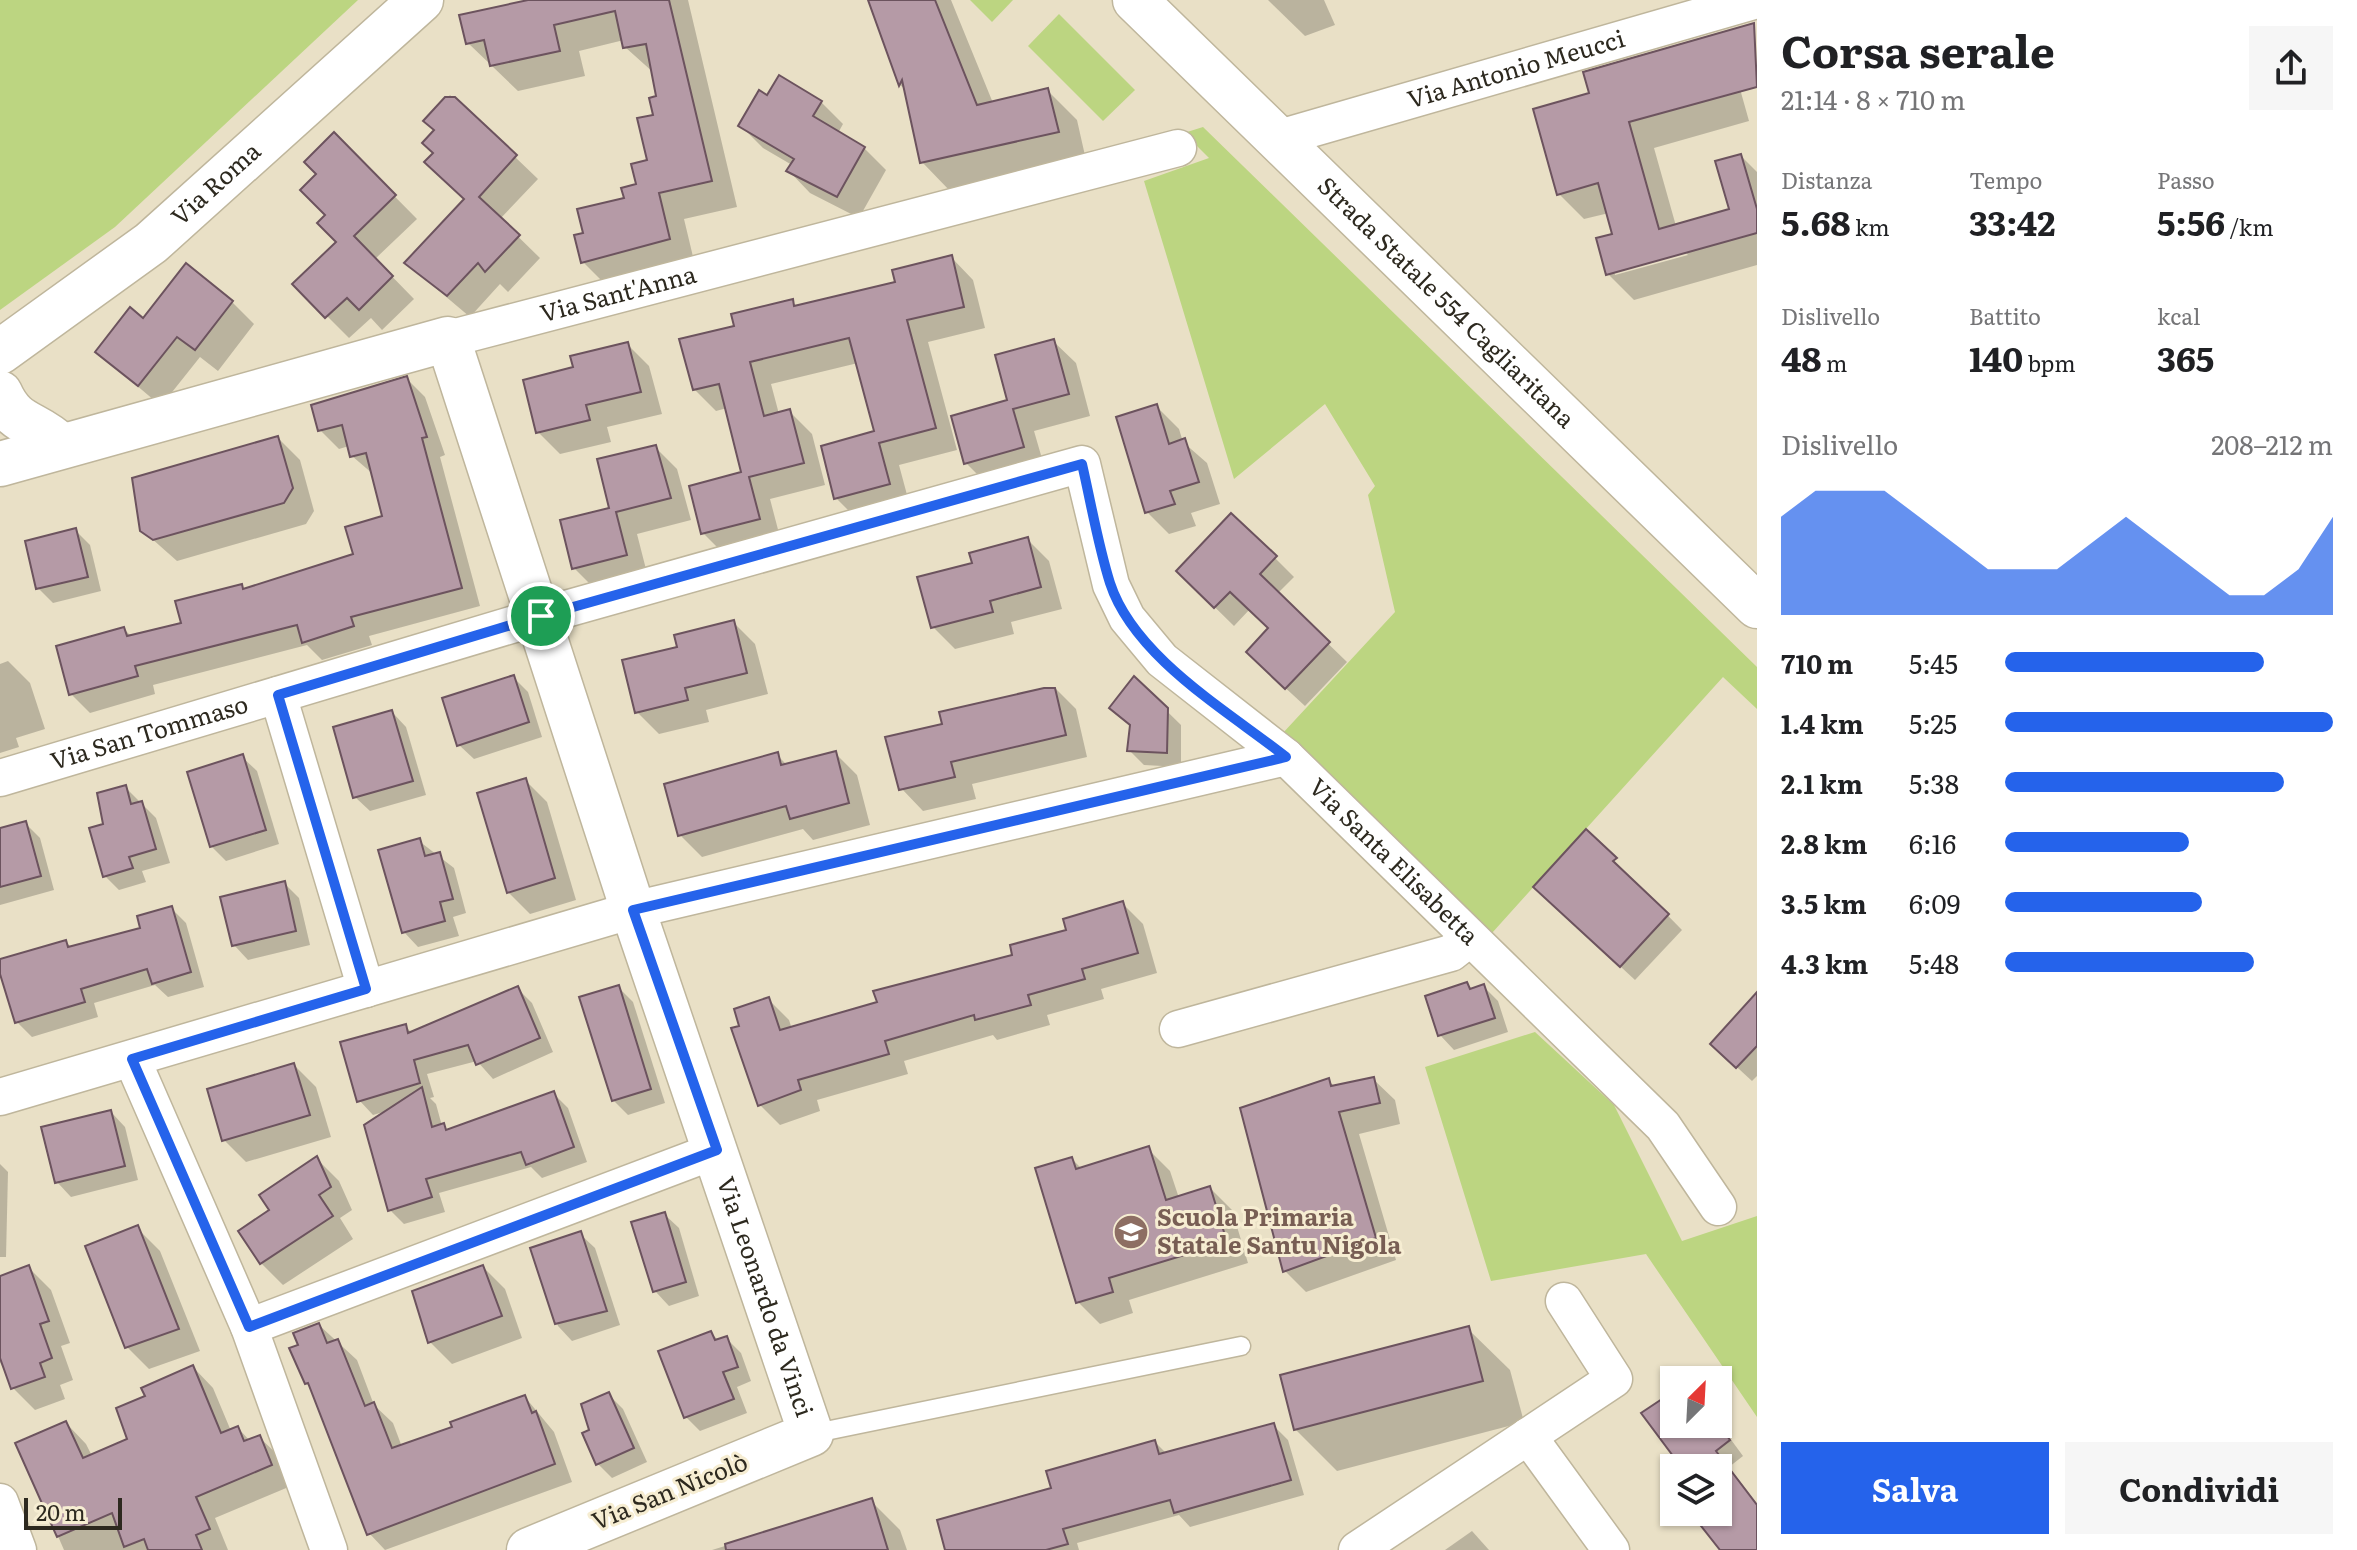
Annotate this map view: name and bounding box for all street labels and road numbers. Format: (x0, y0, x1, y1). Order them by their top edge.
street label: Via Antonio Meucci (1403, 19, 1628, 115)
street label: Via Roma (162, 133, 267, 232)
street label: Strada Statale 554 Cagliaritana (1311, 168, 1584, 435)
street label: Via Sant'Anna (536, 255, 700, 329)
street label: Via San Tommaso (46, 685, 252, 777)
street label: Via Santa Elisabetta (1302, 769, 1488, 952)
street label: Via Leonardo da Vinci (710, 1172, 824, 1421)
street label: Via San Nicolò (586, 1442, 752, 1537)

